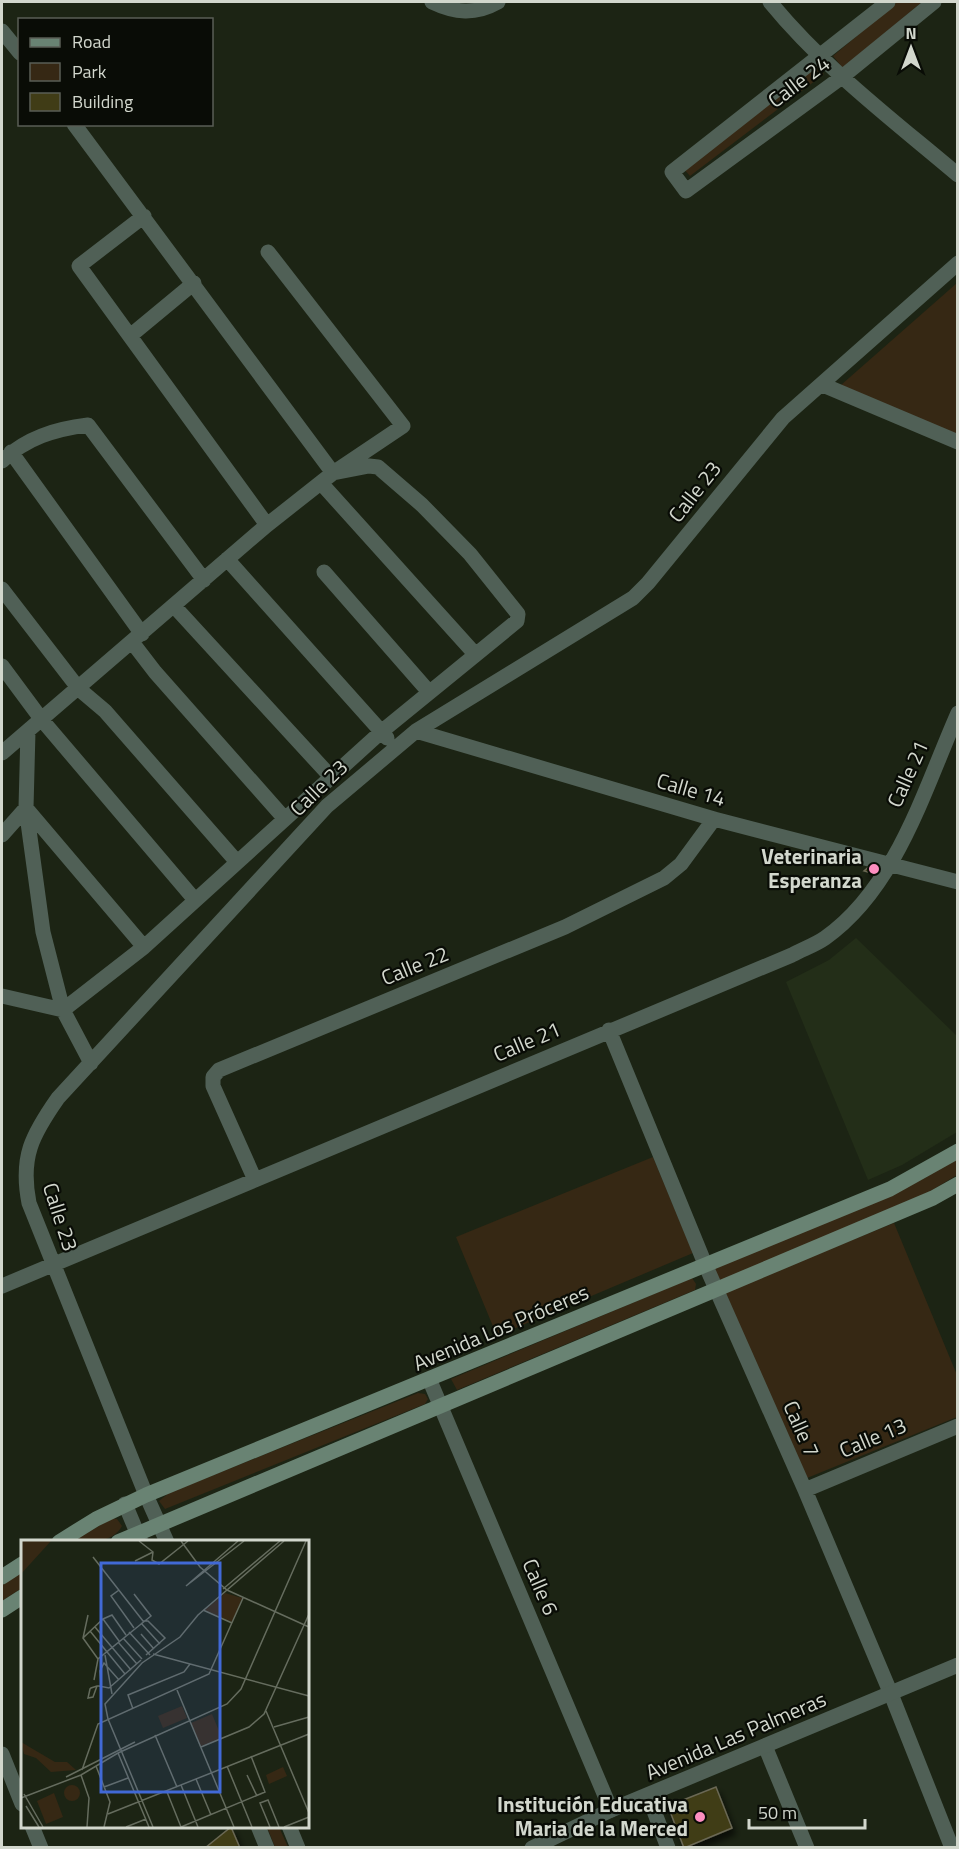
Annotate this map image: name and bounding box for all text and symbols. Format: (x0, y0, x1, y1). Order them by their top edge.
legend (18, 18, 213, 126)
north arrow (881, 18, 941, 78)
text: N (905, 21, 917, 45)
text: Road (72, 28, 111, 55)
street label: Calle 24 (761, 47, 836, 115)
text: Park (72, 58, 107, 85)
text: Building (72, 88, 133, 115)
street label: Calle 23 (660, 454, 728, 529)
street label: Calle 21 (878, 735, 936, 812)
street label: Calle 23 (282, 751, 355, 823)
street label: Calle 14 (653, 764, 730, 814)
place label: Veterinaria Esperanza (761, 840, 862, 896)
marker: Veterinaria Esperanza (867, 862, 881, 876)
street label: Calle 22 (376, 937, 453, 993)
street label: Calle 21 (488, 1013, 565, 1070)
street label: Calle 23 (35, 1178, 87, 1255)
street label: Avenida Los Próceres (408, 1276, 593, 1379)
street label: Calle 7 (775, 1395, 828, 1462)
street label: Calle 13 (834, 1409, 911, 1466)
inset map (21, 1540, 309, 1828)
street label: Calle 6 (515, 1553, 567, 1620)
street label: Avenida Las Palmeras (640, 1683, 831, 1788)
place label: Institución Educativa Maria de la Merced (497, 1788, 688, 1844)
scale bar (749, 1792, 864, 1830)
text: 50 m (758, 1799, 797, 1826)
marker: Institución Educativa Maria de la Merced (693, 1810, 707, 1824)

